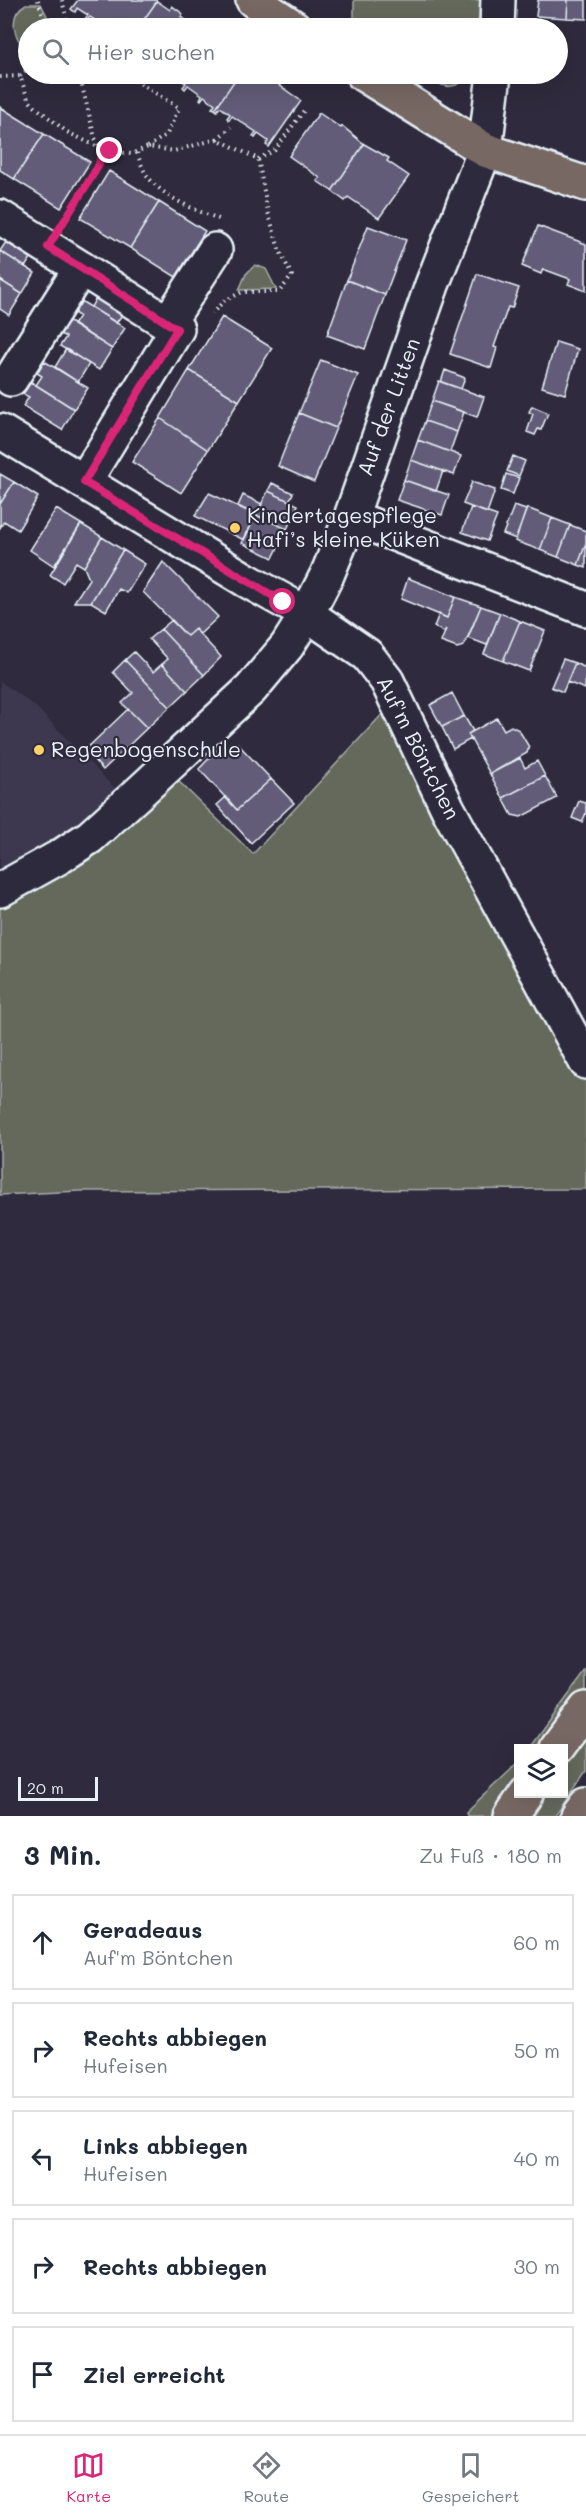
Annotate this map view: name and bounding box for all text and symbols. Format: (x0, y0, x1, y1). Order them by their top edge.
search box (18, 18, 568, 84)
icon: search (39, 35, 72, 68)
text: Hier suchen (87, 37, 215, 66)
route end (96, 137, 122, 163)
street label: Auf der Litten (350, 334, 425, 479)
place label: Kindertagespflege Hafi’s kleine Küken (247, 501, 440, 552)
marker: Kindertagespflege Hafi’s kleine Küken (228, 521, 242, 535)
route start (269, 588, 295, 614)
street label: Auf'm Böntchen (372, 671, 467, 824)
place label: Regenbogenschule (51, 735, 241, 762)
marker: Regenbogenschule (32, 743, 46, 757)
map controls (514, 1744, 568, 1798)
button: layers (514, 1744, 568, 1798)
scale bar (18, 1774, 98, 1802)
text: 20 m (27, 1777, 64, 1798)
text: 3 Min. (24, 1838, 102, 1872)
text: Zu Fuß · 180 m (419, 1842, 562, 1868)
text: Geradeaus (83, 1915, 202, 1944)
icon: ahead (26, 1926, 59, 1959)
text: 60 m (513, 1929, 560, 1955)
text: Auf'm Böntchen (83, 1944, 233, 1970)
text: Rechts abbiegen (83, 2023, 267, 2052)
icon: right (26, 2034, 59, 2067)
text: 50 m (514, 2037, 560, 2063)
text: Hufeisen (83, 2052, 168, 2078)
text: Links abbiegen (83, 2131, 248, 2160)
icon: left (26, 2142, 59, 2175)
text: 40 m (514, 2145, 560, 2171)
text: Hufeisen (83, 2160, 168, 2186)
icon: right (26, 2250, 59, 2283)
text: Rechts abbiegen (83, 2252, 267, 2281)
text: 30 m (514, 2253, 560, 2279)
icon: arrive (26, 2358, 59, 2391)
text: Ziel erreicht (83, 2360, 225, 2389)
tab: Karte (66, 2449, 111, 2506)
tab: Route (244, 2449, 289, 2506)
tab: Gespeichert (422, 2449, 520, 2506)

